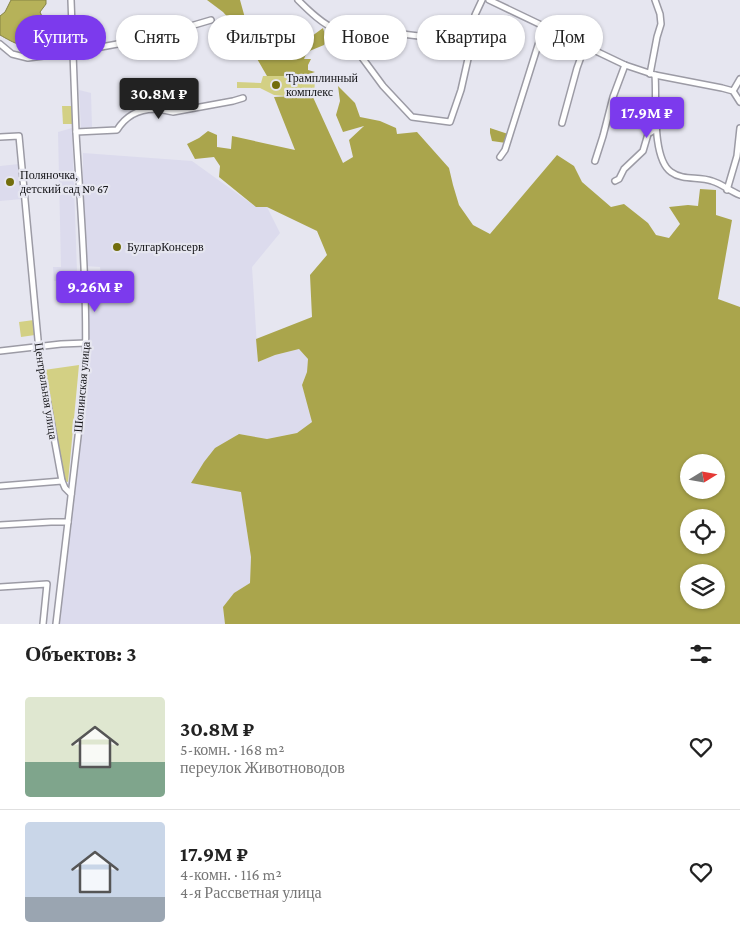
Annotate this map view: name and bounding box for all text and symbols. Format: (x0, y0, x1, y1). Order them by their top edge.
chip: Купить (15, 15, 106, 60)
chip: Снять (116, 15, 198, 60)
chip: Фильтры (208, 15, 314, 60)
chip: Новое (324, 15, 407, 60)
chip: Квартира (417, 15, 525, 60)
chip: Дом (535, 15, 603, 60)
place label: Трамплинный комплекс (286, 71, 359, 99)
pin: 30.8M ₽ (113, 78, 205, 120)
marker: Трамплинный комплекс (270, 79, 282, 91)
text: 30.8M ₽ (131, 85, 187, 102)
pin: 17.9M ₽ (601, 96, 693, 139)
text: 17.9M ₽ (621, 104, 673, 121)
place label: Поляночка, детский сад № 67 (20, 168, 109, 196)
marker: Поляночка, детский сад № 67 (4, 176, 16, 188)
place label: БулгарКонсерв (127, 240, 204, 254)
marker: БулгарКонсерв (111, 241, 123, 253)
pin: 9.26M ₽ (49, 270, 141, 313)
text: 9.26M ₽ (67, 278, 123, 295)
street label: Шопинская улица (71, 340, 93, 433)
street label: Центральная улица (31, 342, 61, 441)
north arrow (680, 454, 725, 499)
map controls (680, 454, 725, 609)
button: locate (680, 509, 725, 554)
button: layers (680, 564, 725, 609)
icon: filters (687, 640, 715, 668)
text: Объектов: 3 (25, 642, 136, 666)
icon: home (65, 717, 125, 777)
text: 30.8M ₽ (180, 717, 255, 741)
icon: heart (687, 733, 715, 761)
text: 5-комн. · 168 m² (180, 741, 284, 758)
text: переулок Животноводов (180, 759, 345, 776)
icon: home (65, 842, 125, 902)
text: 17.9M ₽ (180, 842, 248, 866)
icon: heart (687, 858, 715, 886)
text: 4-комн. · 116 m² (180, 866, 282, 883)
text: 4-я Рассветная улица (180, 884, 322, 901)

